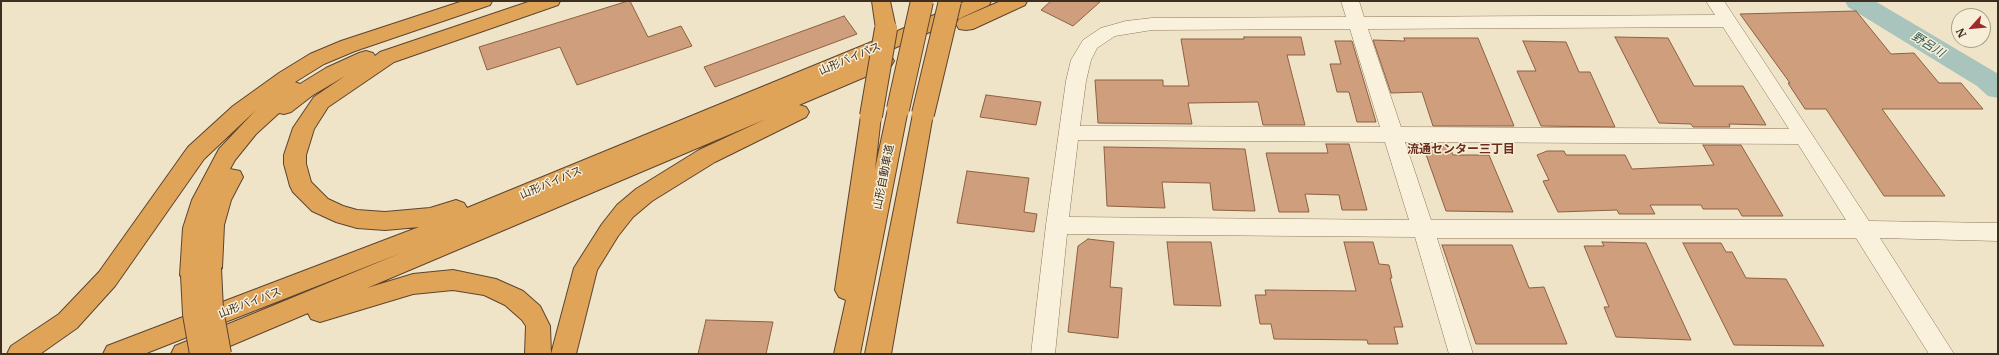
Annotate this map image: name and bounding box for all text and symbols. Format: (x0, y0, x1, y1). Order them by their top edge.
north arrow (1951, 8, 1991, 48)
text: N (1953, 26, 1969, 40)
water label: 野呂川 (1909, 29, 1947, 61)
street label: 山形バイパス (817, 40, 883, 78)
street label: 山形自動車道 (871, 143, 897, 211)
district label: 流通センター三丁目 (1407, 143, 1515, 157)
street label: 山形バイパス (518, 164, 584, 202)
street label: 山形バイパス (217, 285, 283, 321)

